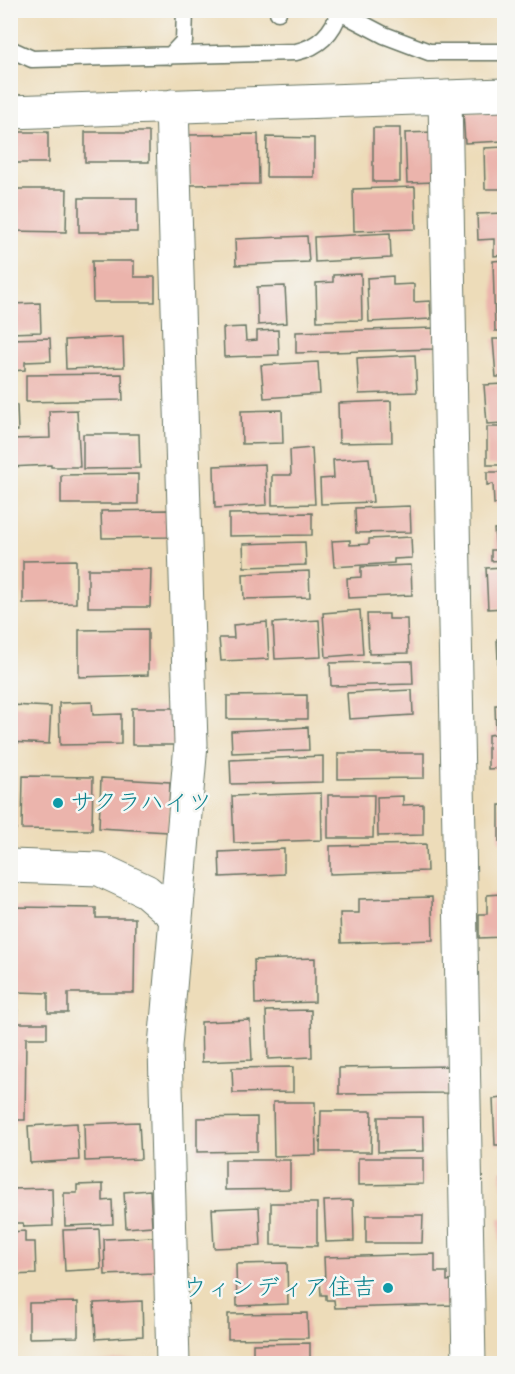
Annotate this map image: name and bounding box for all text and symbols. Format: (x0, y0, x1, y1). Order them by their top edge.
place label: サクラハイツ (70, 788, 212, 819)
marker: サクラハイツ (51, 796, 65, 810)
place label: ウィンディア住吉 (183, 1273, 376, 1304)
marker: ウィンディア住吉 (381, 1281, 395, 1295)

